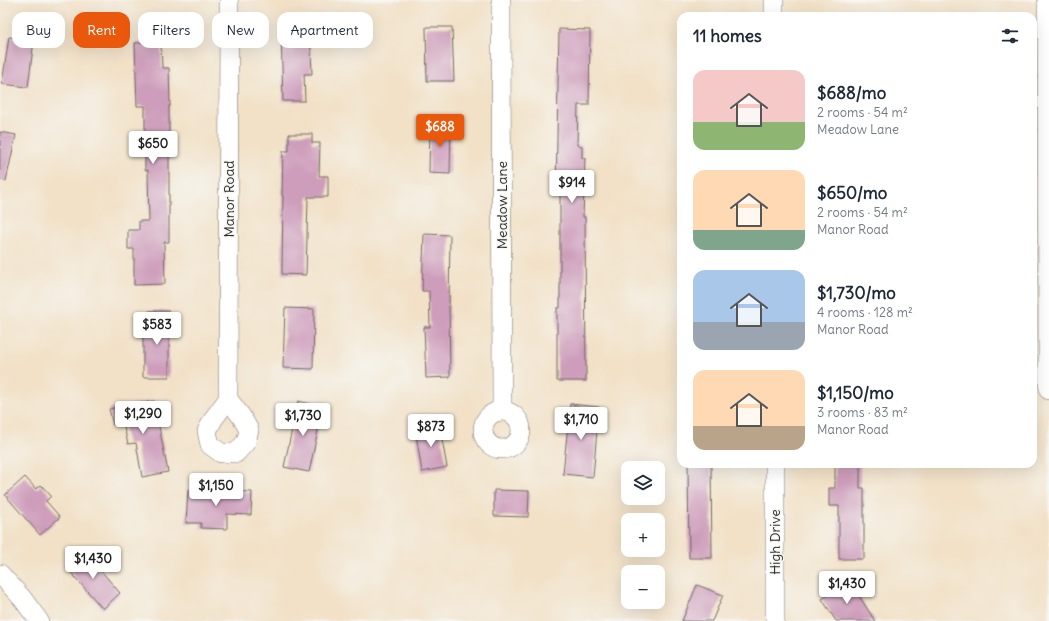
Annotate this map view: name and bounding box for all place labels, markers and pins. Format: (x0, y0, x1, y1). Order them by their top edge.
pin: $688 (416, 114, 464, 148)
pin: $650 (129, 131, 177, 165)
pin: $914 (548, 170, 596, 204)
pin: $583 (133, 312, 181, 346)
pin: $1,290 (110, 401, 176, 435)
pin: $1,730 (270, 403, 336, 437)
pin: $1,710 (548, 407, 614, 441)
pin: $873 (407, 414, 455, 448)
pin: $1,150 (183, 473, 249, 507)
pin: $1,430 (60, 546, 126, 580)
pin: $1,430 (814, 571, 880, 605)

